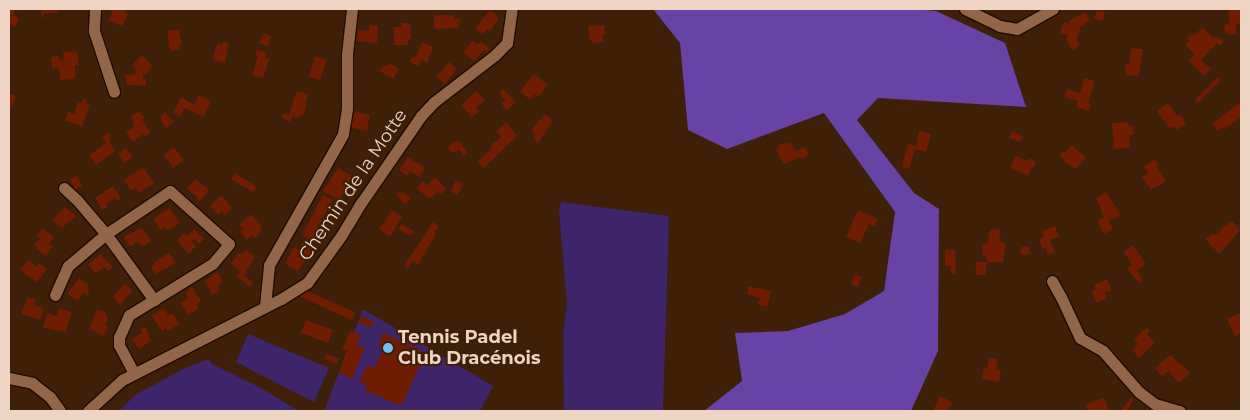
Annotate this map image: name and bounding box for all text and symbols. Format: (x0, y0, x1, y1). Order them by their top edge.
street label: Chemin de la Motte (294, 105, 412, 265)
place label: Tennis Padel Club Dracénois (398, 327, 541, 369)
marker: Tennis Padel Club Dracénois (382, 342, 394, 354)

